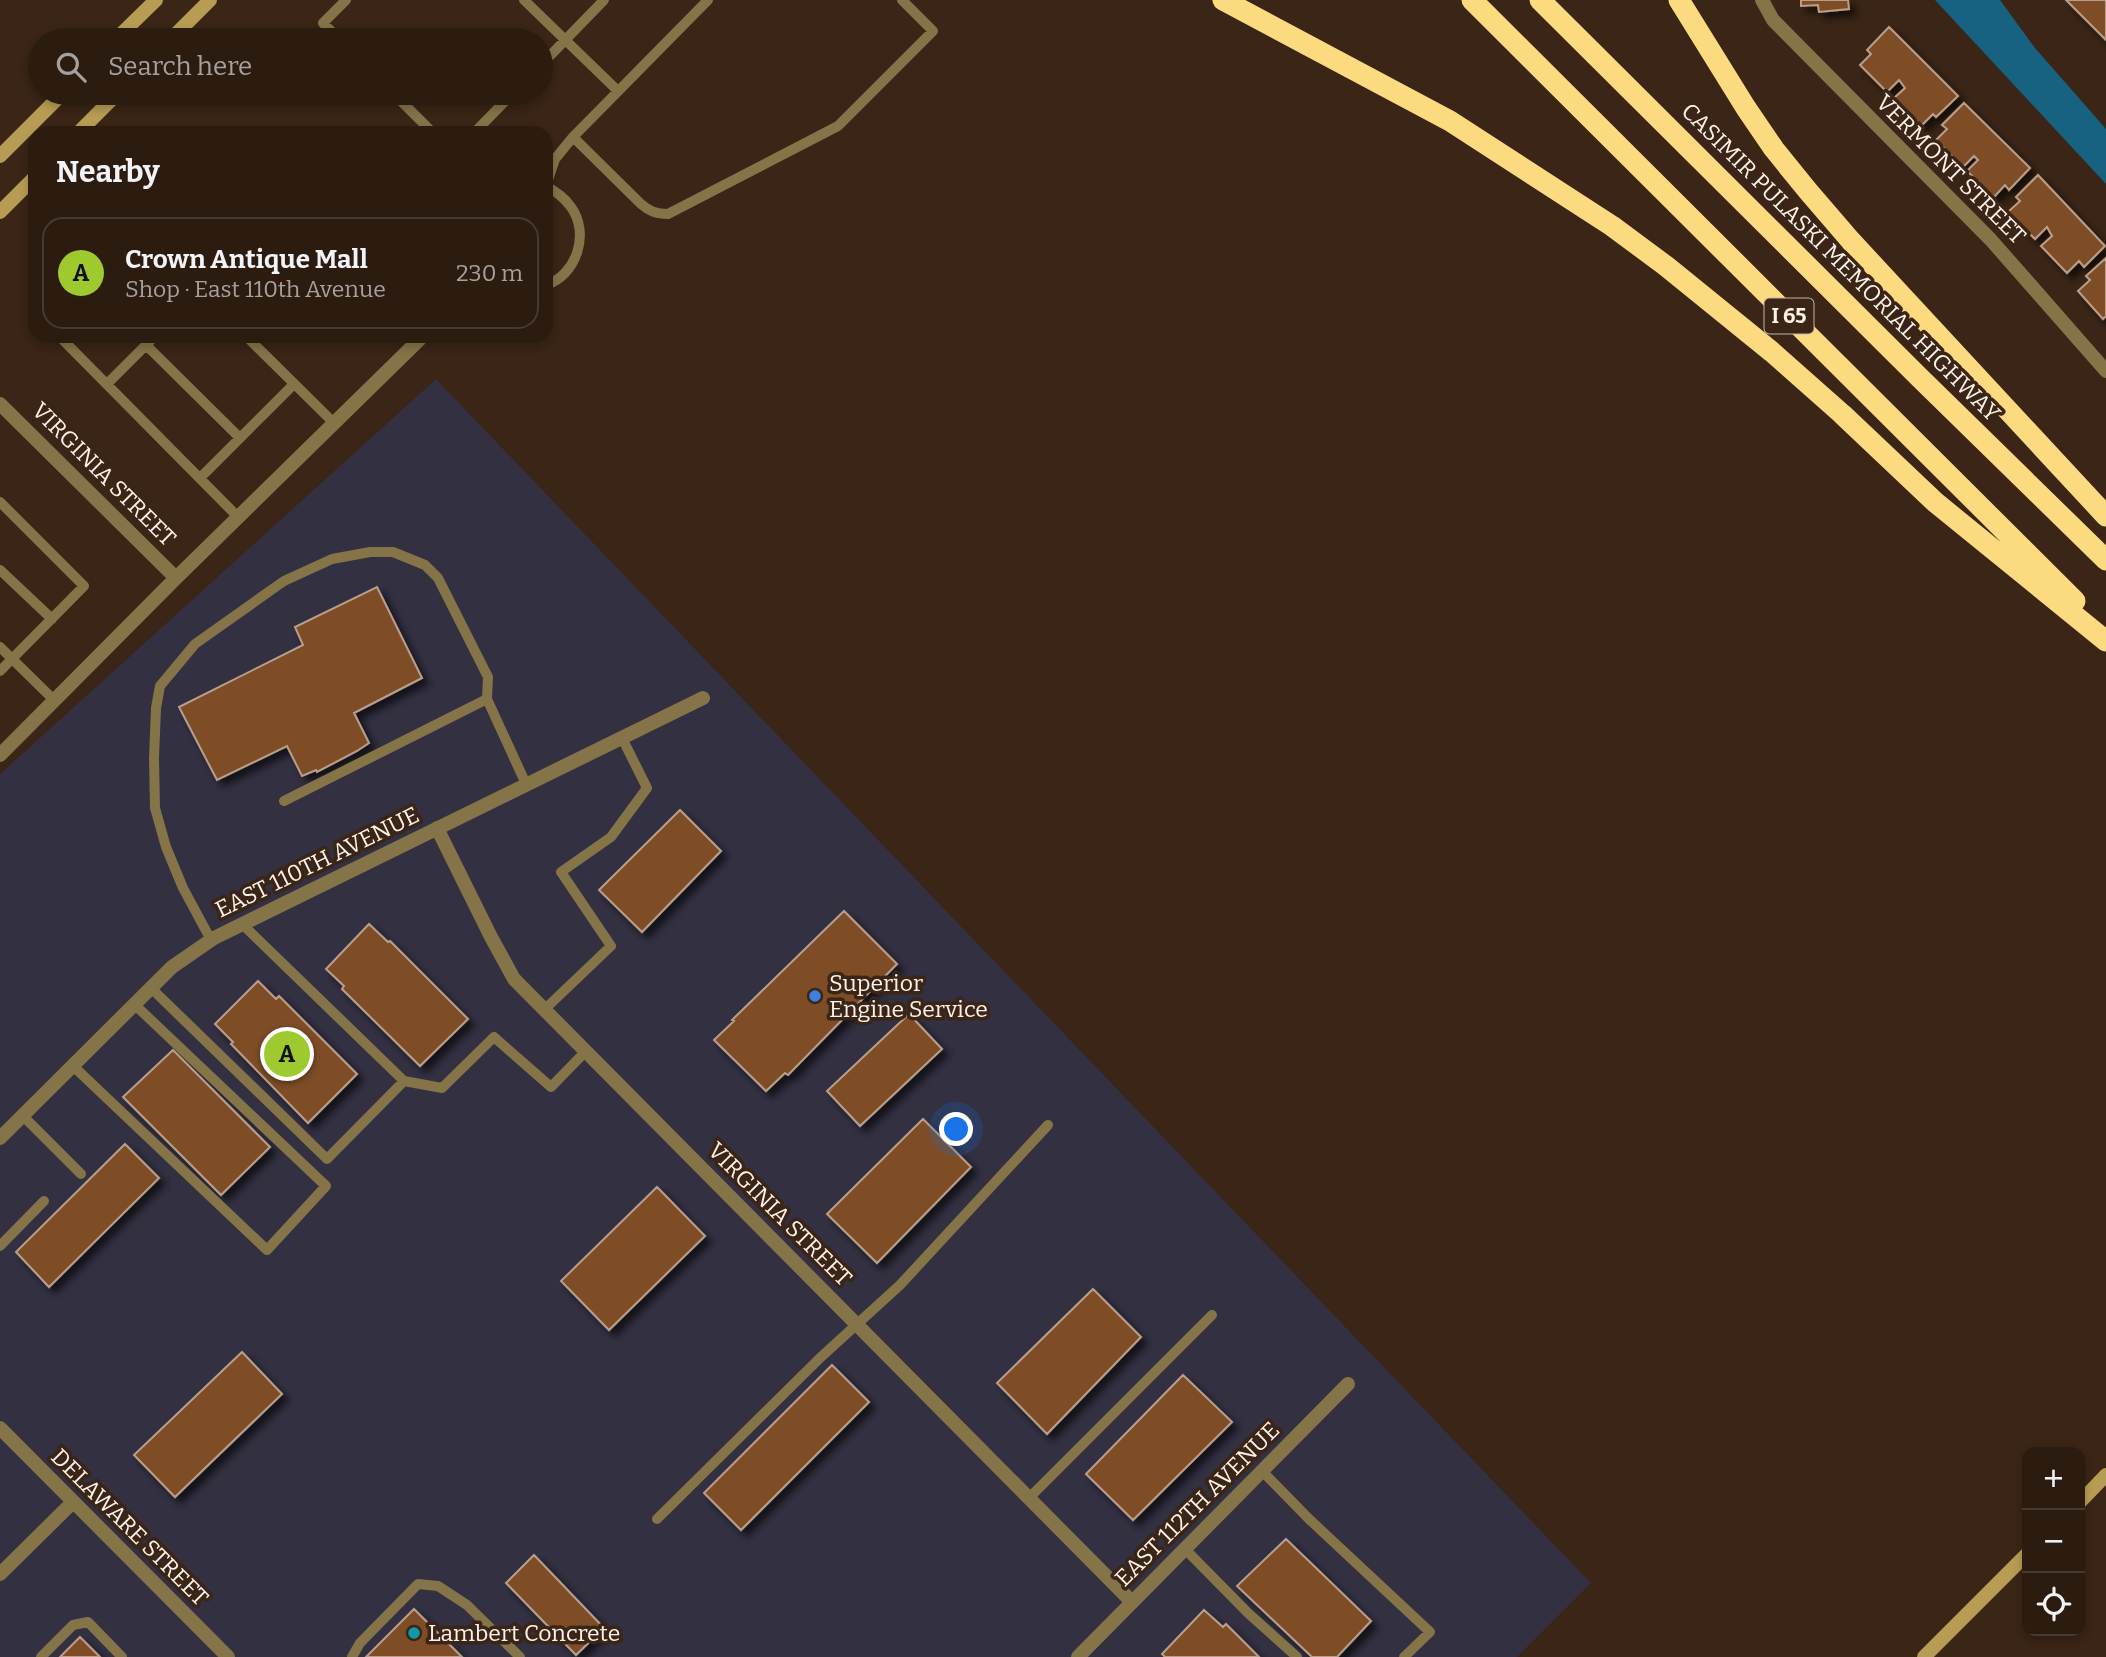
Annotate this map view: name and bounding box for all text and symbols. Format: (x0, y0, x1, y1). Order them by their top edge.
search box (28, 28, 553, 105)
icon: search (52, 48, 90, 86)
text: Search here (108, 51, 252, 82)
street label: VERMONT STREET (1870, 88, 2032, 250)
street label: CASIMIR PULASKI MEMORIAL HIGHWAY (1676, 97, 2006, 427)
text: Nearby (56, 154, 160, 190)
text: Crown Antique Mall (125, 244, 368, 275)
text: A (73, 259, 89, 287)
text: 230 m (456, 259, 523, 287)
text: Shop · East 110th Avenue (125, 275, 386, 303)
road number: I 65 (1764, 298, 1814, 334)
street label: VIRGINIA STREET (26, 396, 182, 552)
street label: EAST 110TH AVENUE (211, 800, 423, 924)
place label: Superior Engine Service (829, 969, 988, 1023)
marker: Superior Engine Service (807, 988, 823, 1004)
pin: A (264, 1028, 310, 1080)
your location (939, 1112, 973, 1146)
street label: VIRGINIA STREET (702, 1136, 858, 1292)
street label: EAST 112TH AVENUE (1109, 1416, 1285, 1592)
street label: DELAWARE STREET (46, 1443, 214, 1611)
map controls (2022, 1447, 2085, 1636)
button: + (2022, 1447, 2085, 1510)
button: − (2022, 1510, 2085, 1573)
button: locate (2022, 1573, 2085, 1636)
place label: Lambert Concrete (428, 1619, 620, 1647)
marker: Lambert Concrete (406, 1625, 422, 1641)

